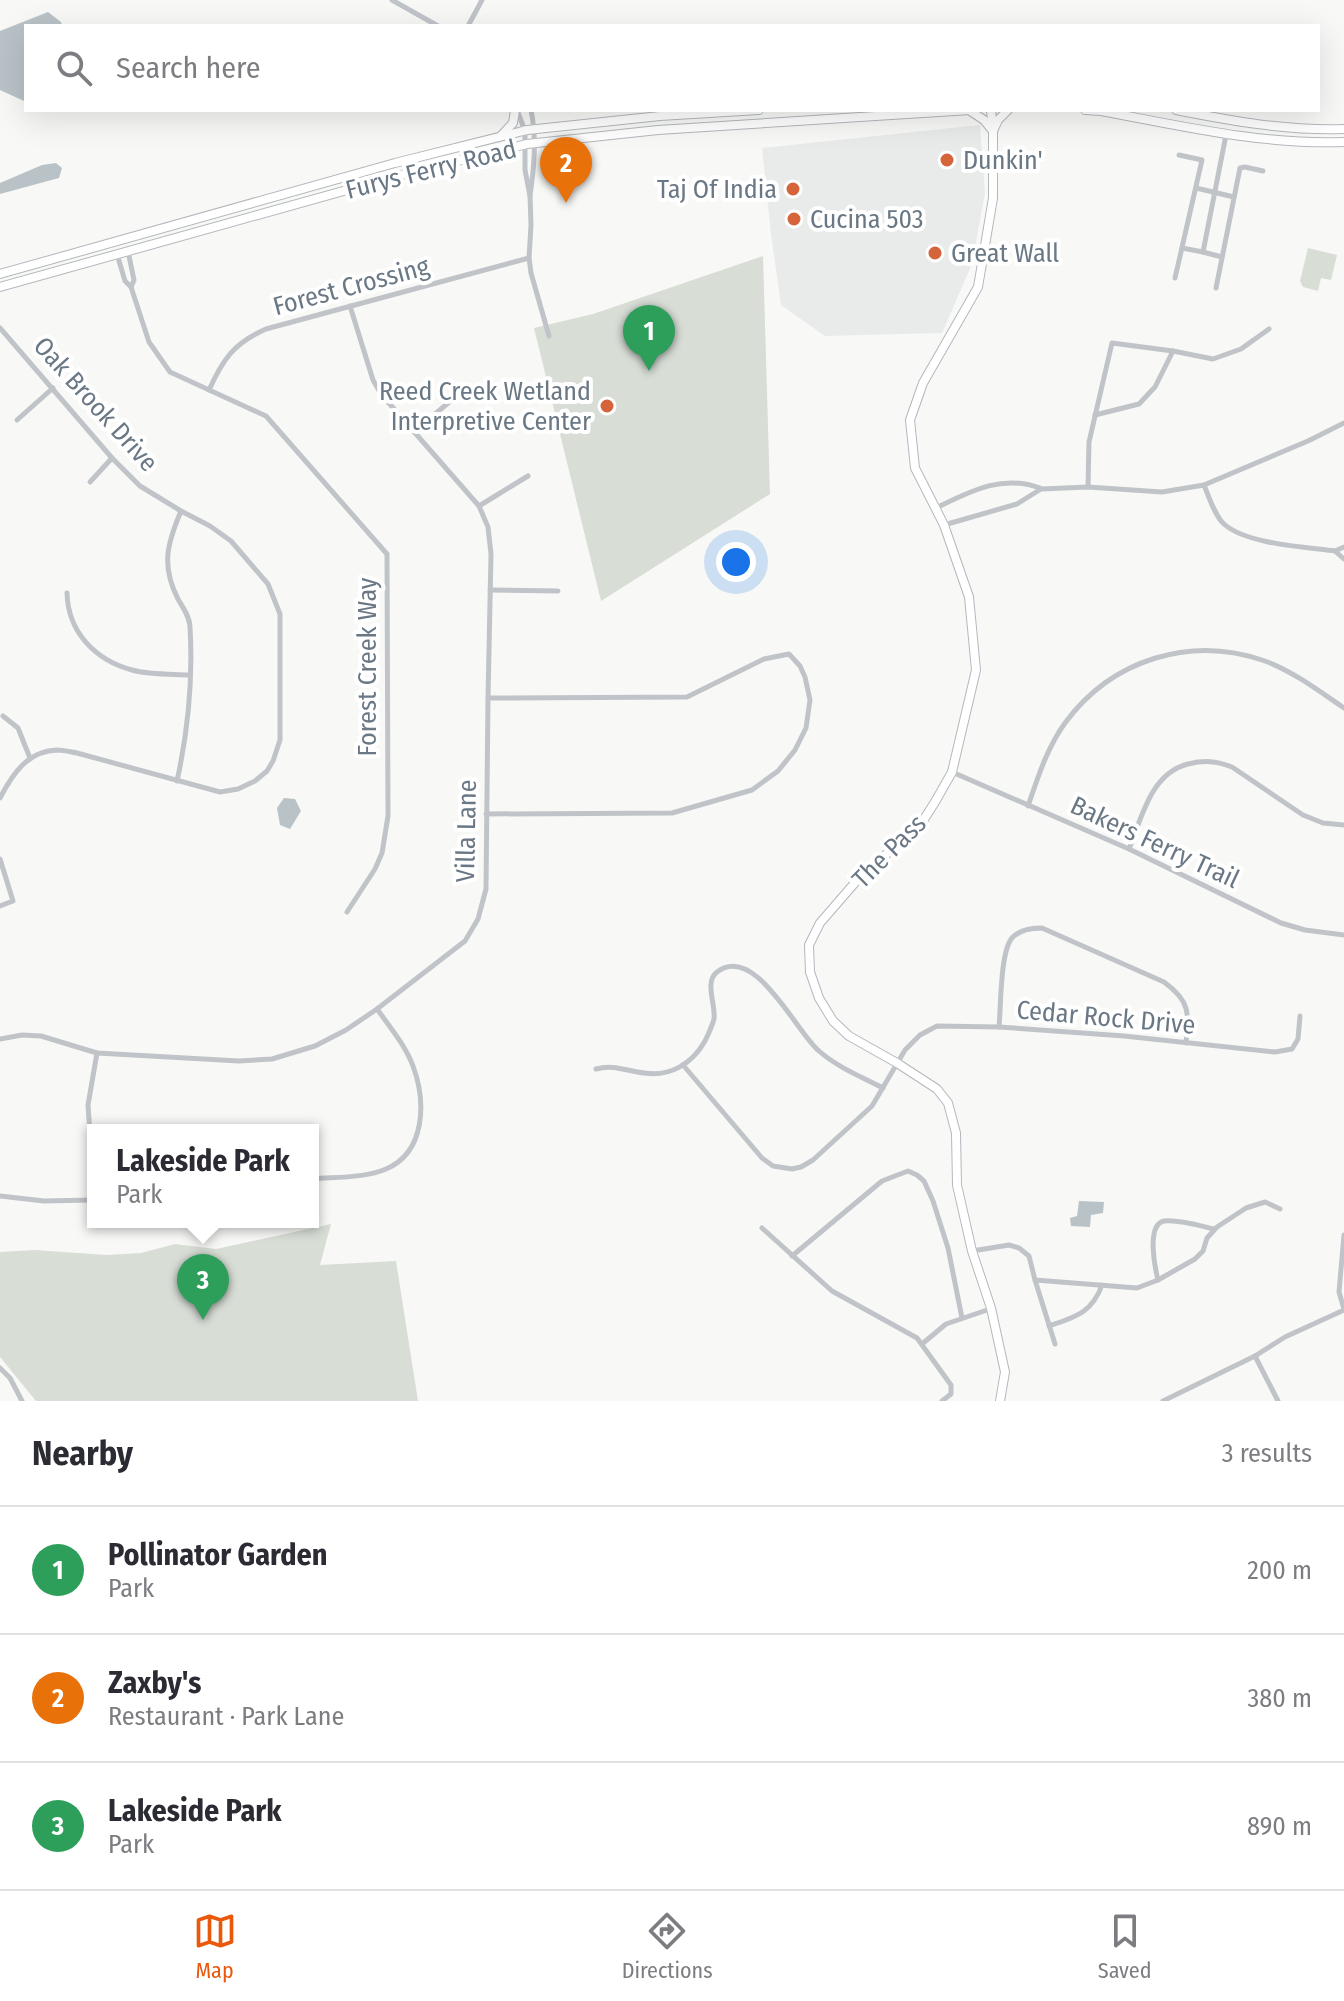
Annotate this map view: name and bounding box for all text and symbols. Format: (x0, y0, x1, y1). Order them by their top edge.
search box (24, 24, 1320, 112)
icon: search (52, 46, 96, 90)
text: Search here (116, 50, 261, 86)
street label: Furys Ferry Road (343, 133, 520, 206)
pin: 2 (540, 137, 592, 203)
place label: Dunkin' (963, 145, 1043, 176)
marker: Dunkin' (938, 151, 956, 169)
place label: Taj Of India (657, 174, 777, 205)
marker: Taj Of India (784, 180, 802, 198)
place label: Cucina 503 (810, 204, 924, 235)
marker: Cucina 503 (785, 210, 803, 228)
place label: Great Wall (951, 238, 1059, 269)
marker: Great Wall (926, 244, 944, 262)
street label: Forest Crossing (270, 251, 433, 322)
pin: 1 (623, 305, 675, 371)
street label: Oak Brook Drive (27, 331, 164, 478)
place label: Reed Creek Wetland Interpretive Center (379, 376, 591, 437)
marker: Reed Creek Wetland Interpretive Center (598, 397, 616, 415)
your location (716, 542, 756, 582)
street label: Forest Creek Way (352, 577, 383, 756)
street label: Villa Lane (450, 779, 483, 883)
street label: Bakers Ferry Trail (1066, 790, 1244, 895)
street label: The Pass (846, 808, 933, 895)
street label: Cedar Rock Drive (1015, 994, 1197, 1041)
popup (87, 1124, 319, 1228)
text: Lakeside Park (116, 1143, 290, 1179)
text: Park (116, 1179, 162, 1210)
pin: 3 (177, 1254, 229, 1320)
text: Nearby (32, 1433, 133, 1474)
text: 3 results (1222, 1438, 1312, 1469)
text: Pollinator Garden (108, 1537, 328, 1573)
text: 1 (53, 1555, 64, 1586)
text: 200 m (1247, 1555, 1312, 1586)
text: Park (108, 1573, 154, 1604)
text: Zaxby's (108, 1665, 201, 1701)
text: 2 (52, 1683, 64, 1714)
text: 380 m (1248, 1683, 1312, 1714)
text: Restaurant · Park Lane (108, 1701, 344, 1732)
text: Lakeside Park (108, 1793, 282, 1829)
text: 3 (52, 1811, 64, 1842)
text: 890 m (1247, 1811, 1312, 1842)
text: Park (108, 1829, 154, 1860)
tab: Map (193, 1909, 237, 1984)
tab: Directions (622, 1909, 713, 1984)
tab: Saved (1098, 1909, 1151, 1984)

